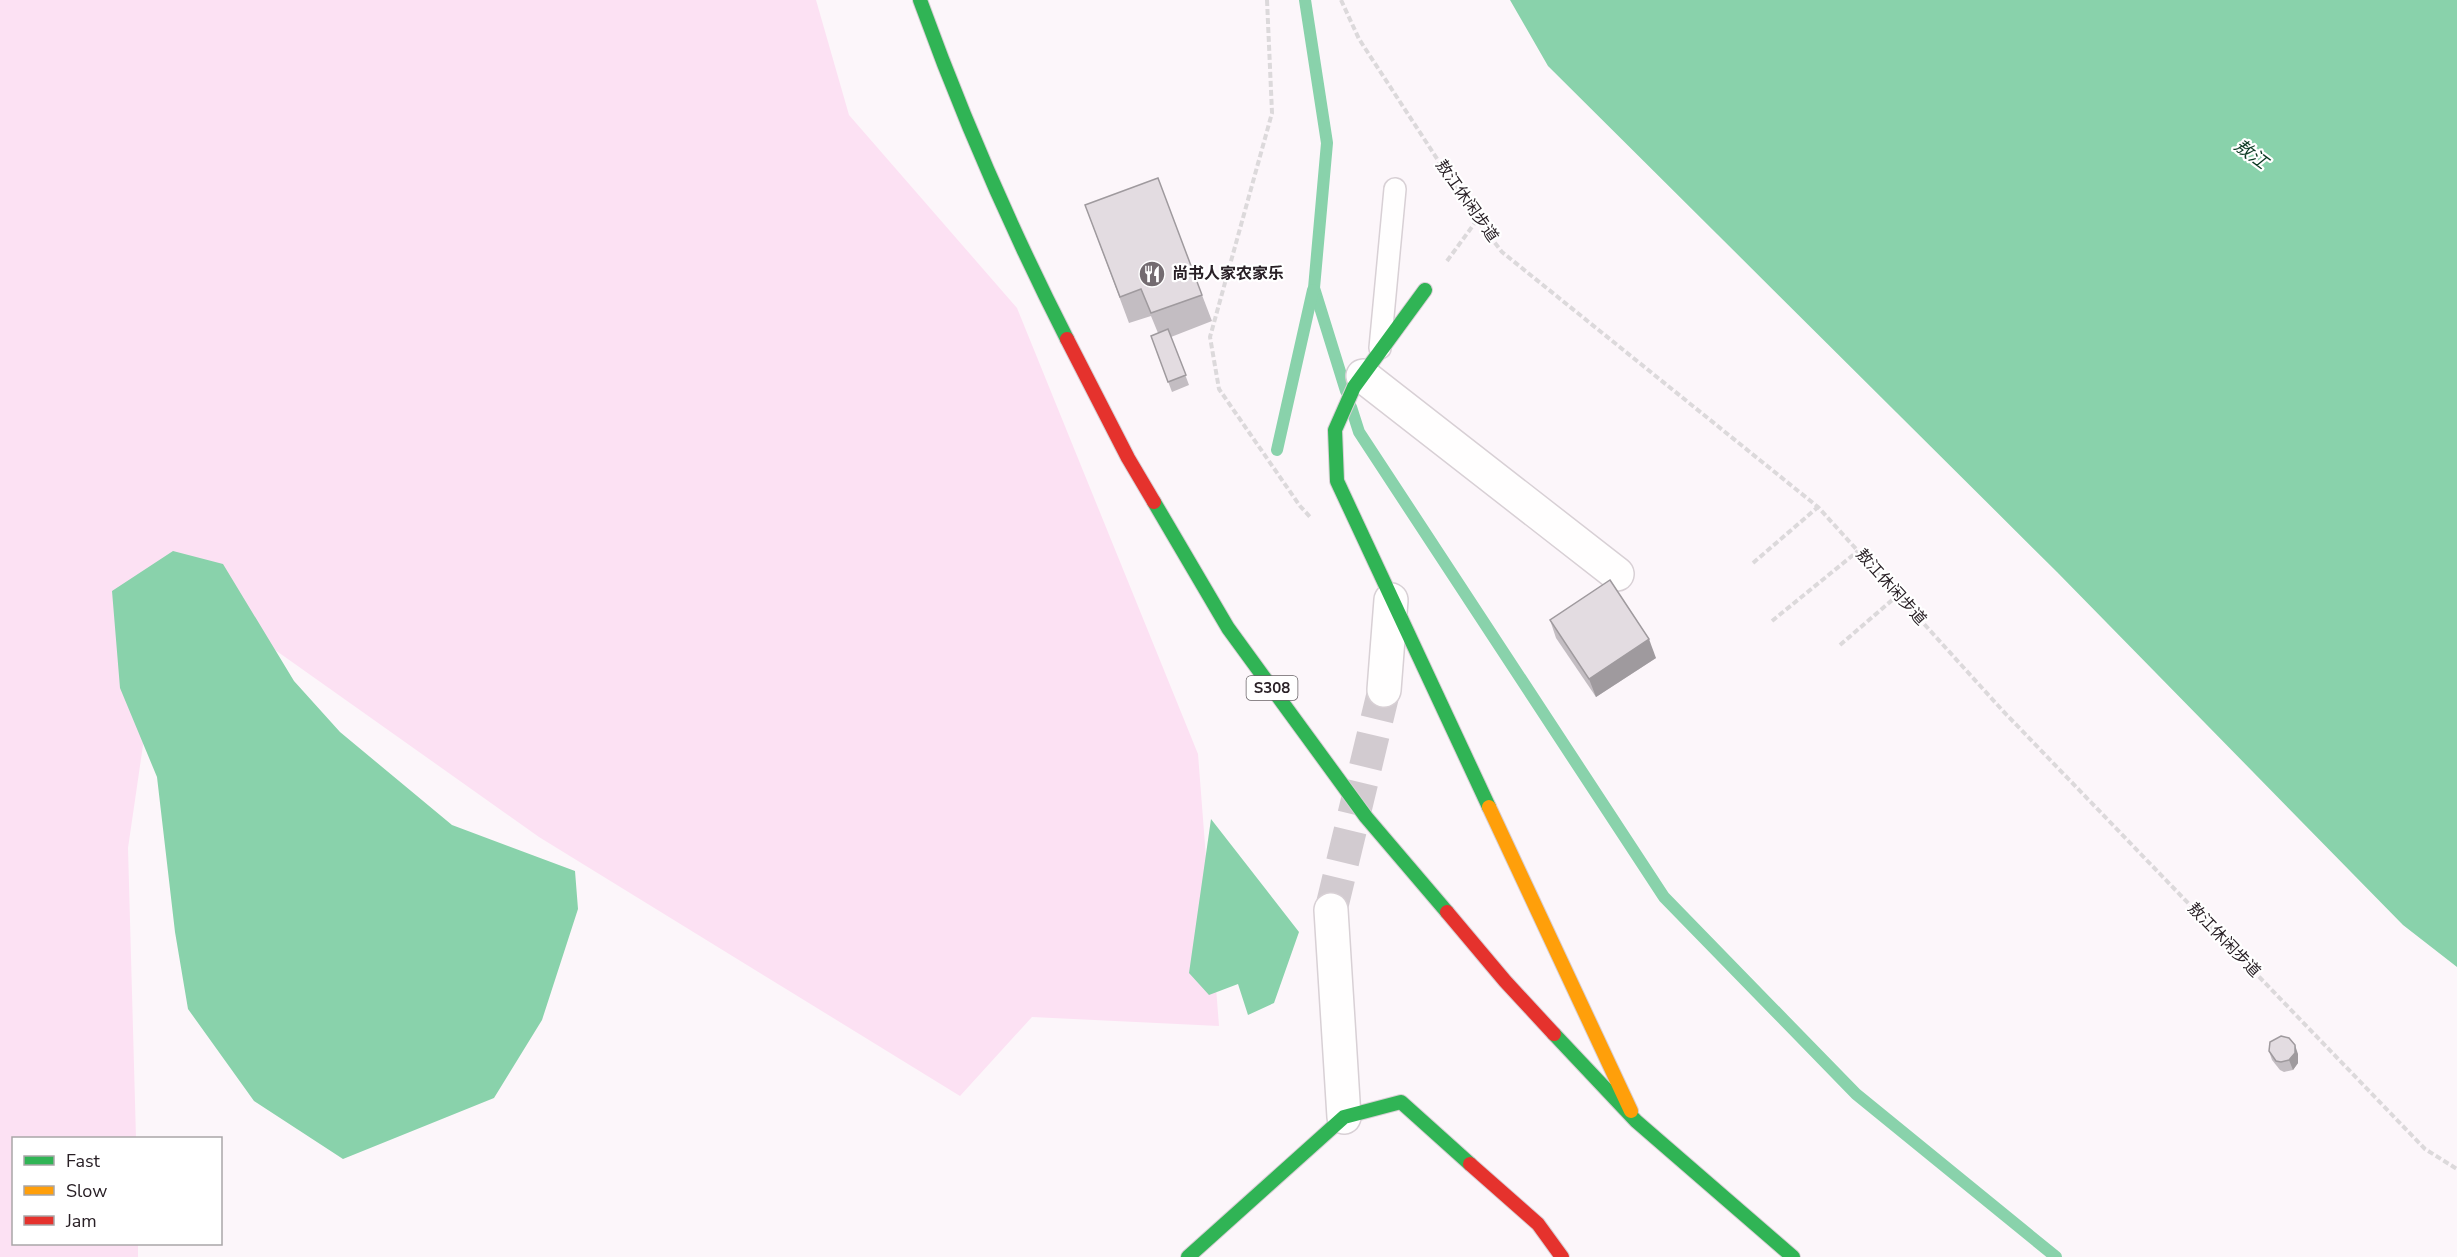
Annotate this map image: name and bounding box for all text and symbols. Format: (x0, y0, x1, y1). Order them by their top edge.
water label: 敖江 (2229, 134, 2274, 176)
street label: 敖江休闲步道 (1430, 155, 1504, 247)
restaurant icon: 尚书人家农家乐 (1137, 259, 1167, 289)
place label: 尚书人家农家乐 (1172, 263, 1284, 285)
street label: 敖江休闲步道 (1851, 544, 1931, 630)
road number: S308 (1246, 676, 1298, 700)
street label: 敖江休闲步道 (2183, 898, 2265, 982)
legend (12, 1137, 222, 1245)
text: Fast (66, 1149, 101, 1173)
text: Slow (66, 1179, 107, 1203)
text: Jam (65, 1209, 97, 1233)

